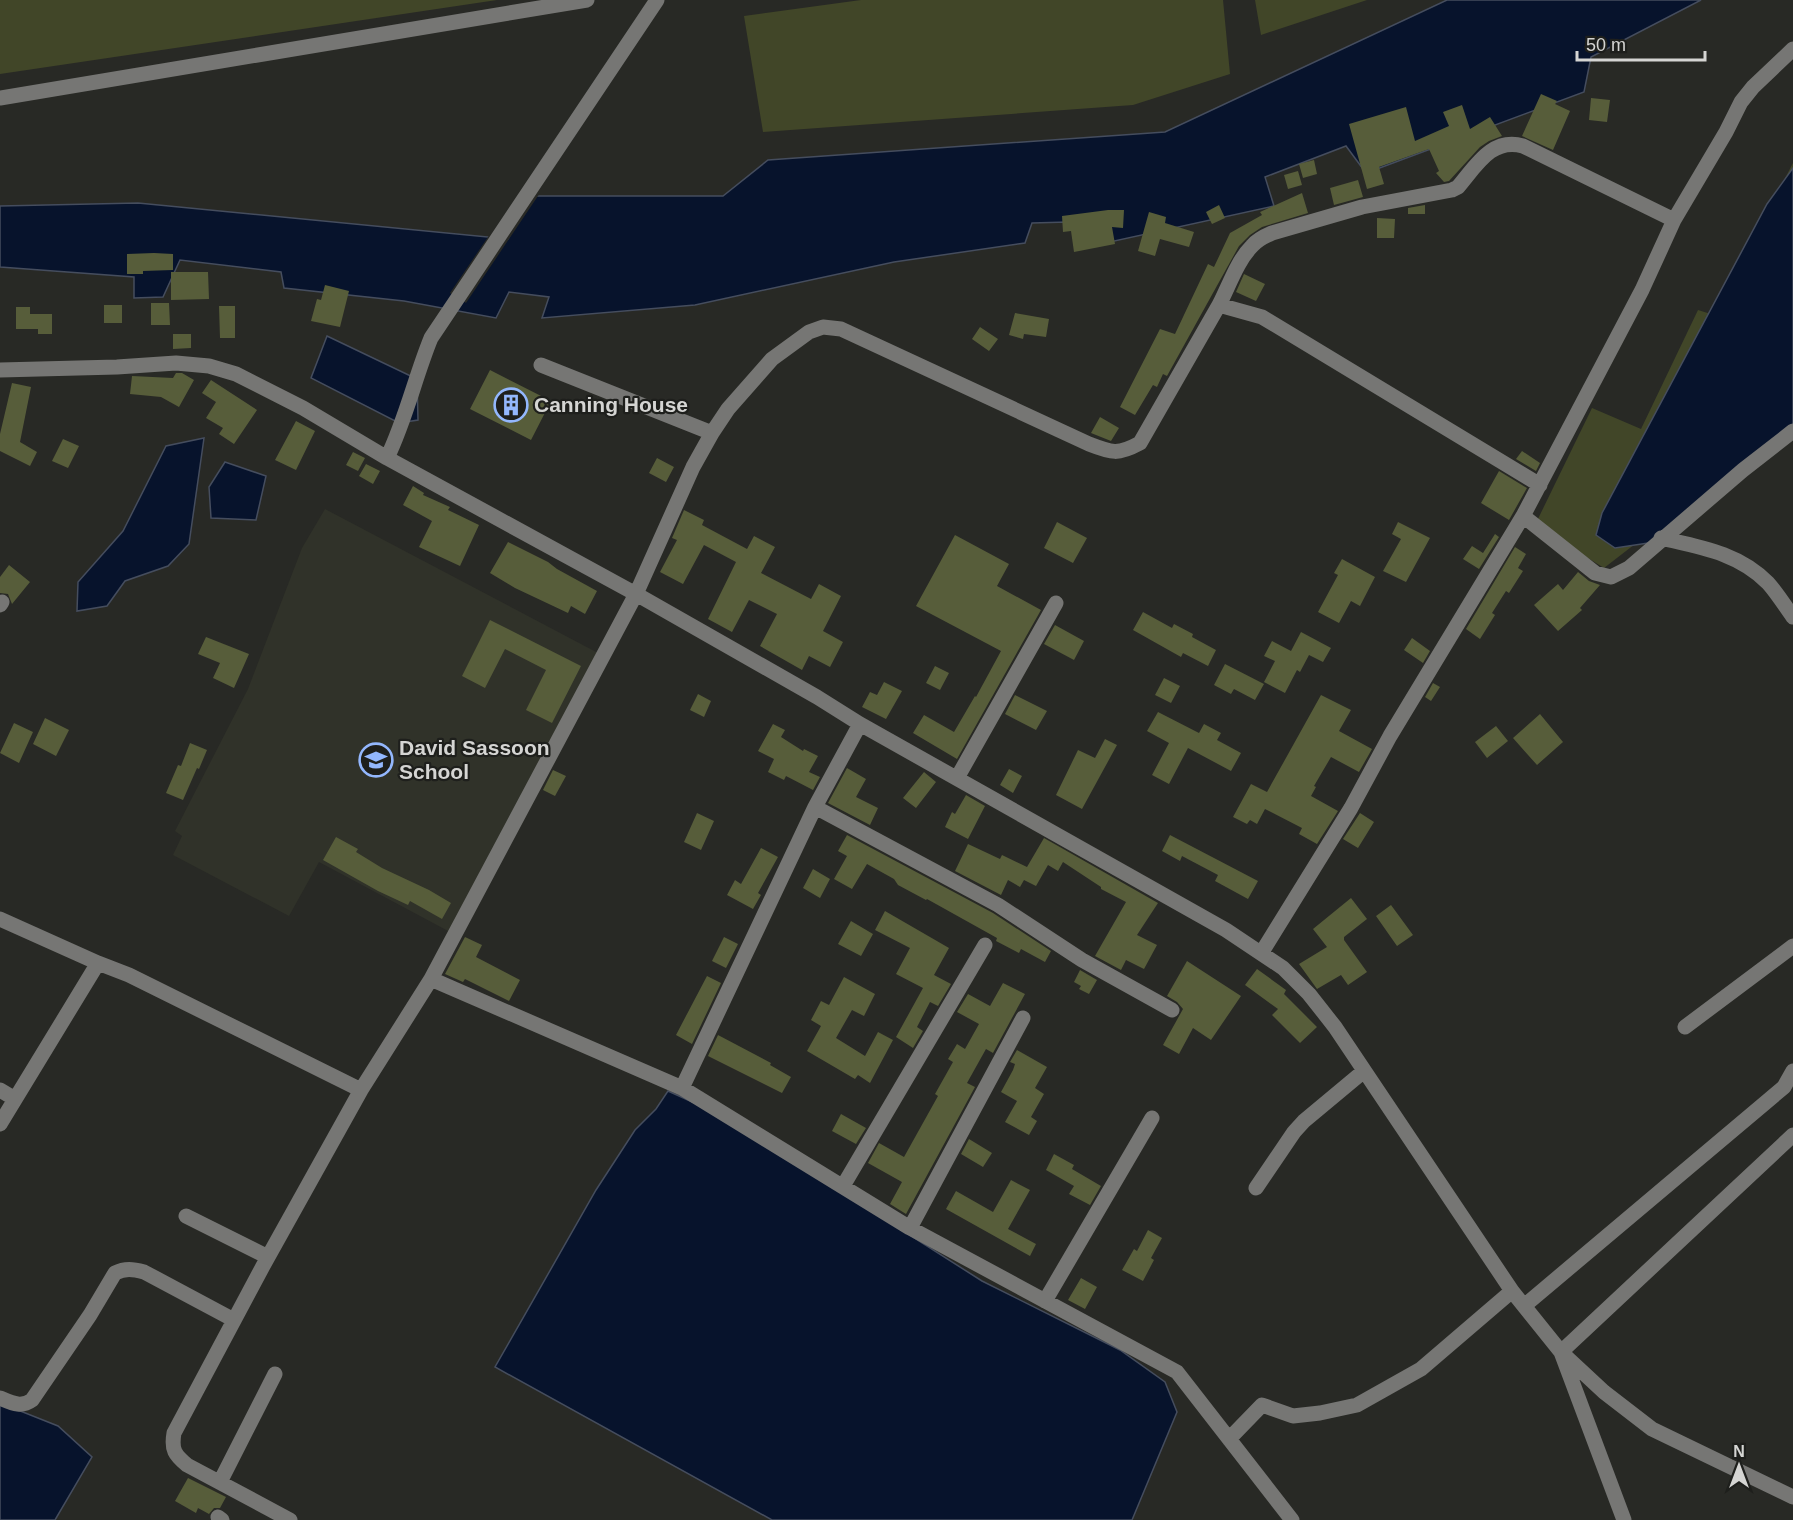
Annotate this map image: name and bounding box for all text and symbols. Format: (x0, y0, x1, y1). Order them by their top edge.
scale bar (1577, 24, 1704, 62)
text: 50 m (1586, 35, 1626, 55)
building icon: Canning House (493, 387, 529, 423)
place label: Canning House (534, 393, 688, 416)
place label: David Sassoon School (399, 736, 550, 783)
school or university icon: David Sassoon School (358, 742, 394, 778)
north arrow (1709, 1436, 1769, 1496)
text: N (1733, 1443, 1745, 1460)

